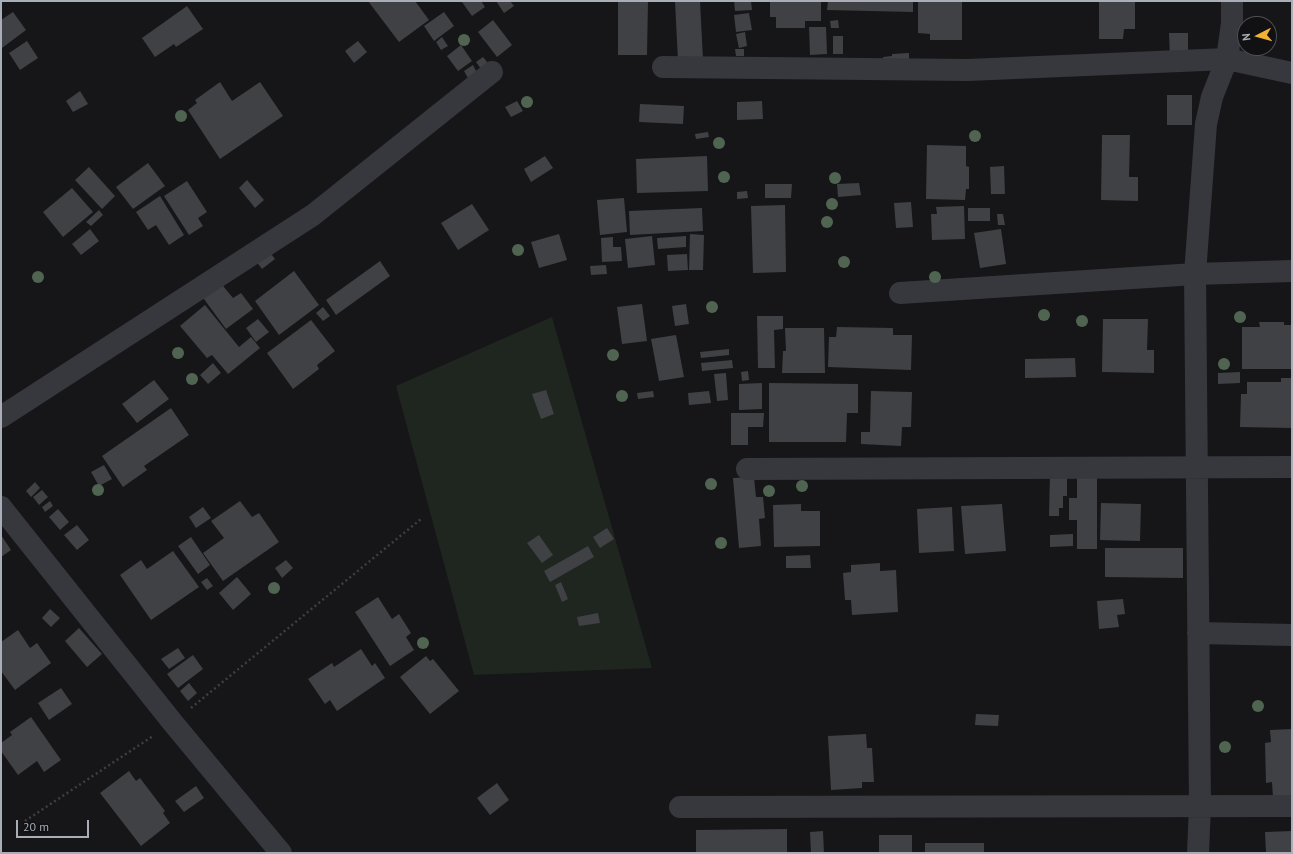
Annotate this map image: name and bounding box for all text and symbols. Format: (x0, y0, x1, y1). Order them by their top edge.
north arrow (1237, 16, 1277, 56)
text: N (1239, 33, 1253, 41)
scale bar (18, 812, 91, 838)
text: 20 m (23, 819, 49, 834)

